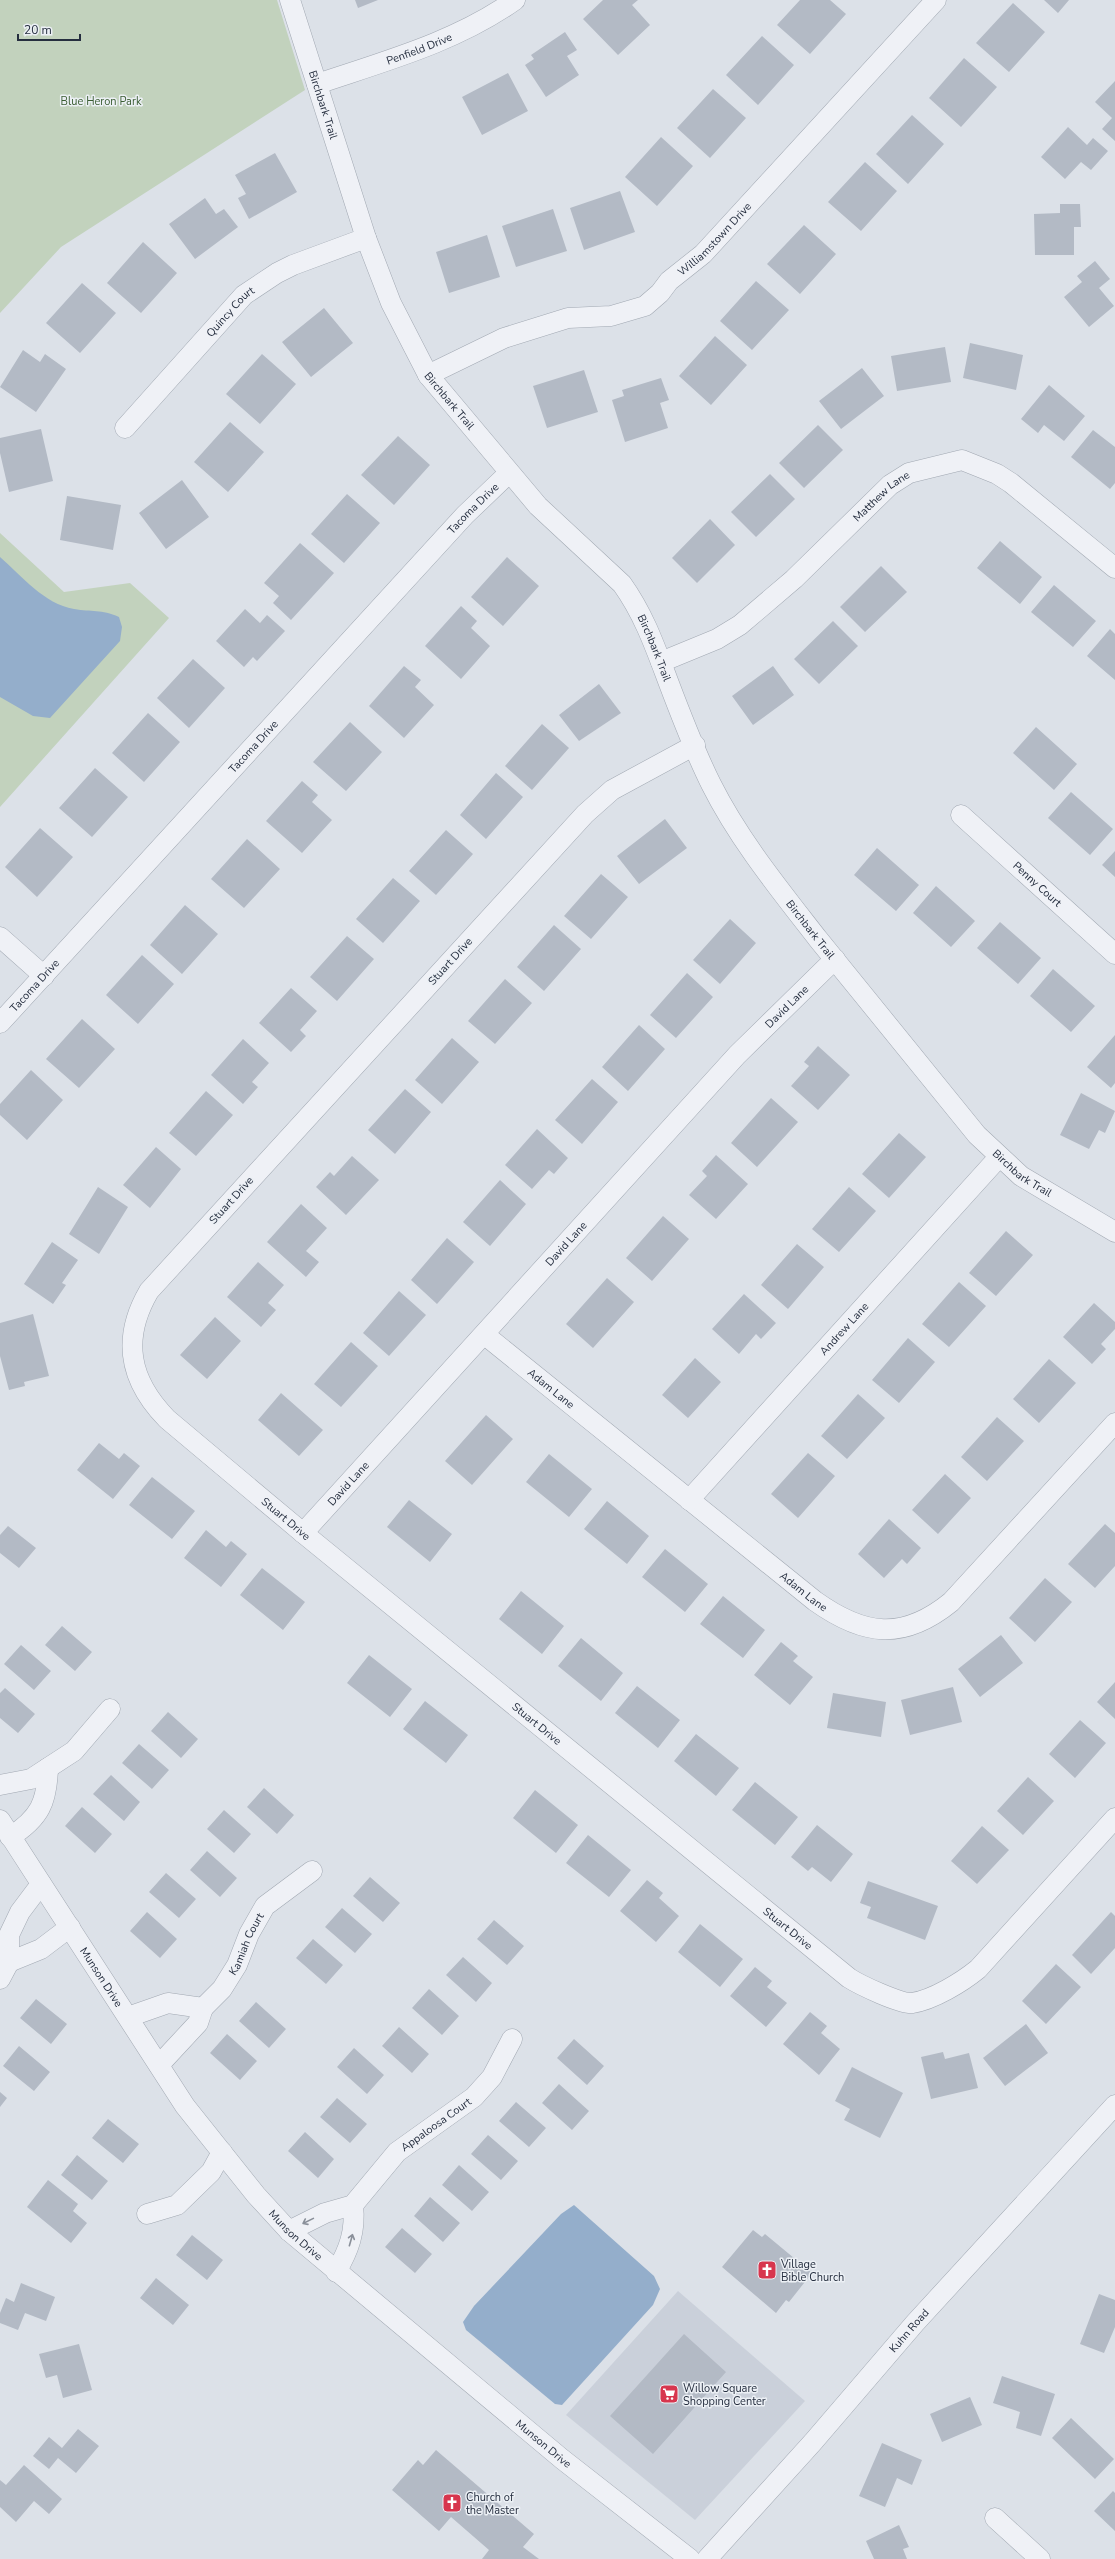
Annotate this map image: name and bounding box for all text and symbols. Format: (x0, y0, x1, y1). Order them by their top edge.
scale bar (18, 16, 80, 42)
text: 20 m (24, 22, 52, 38)
street label: Penfield Drive (384, 29, 455, 69)
street label: Birchbark Trail (305, 69, 341, 142)
park label: Blue Heron Park (61, 94, 142, 109)
street label: Williamstown Drive (675, 199, 755, 279)
street label: Quincy Court (203, 283, 258, 340)
street label: Birchbark Trail (421, 369, 478, 434)
street label: Matthew Lane (850, 467, 913, 525)
street label: Tacoma Drive (444, 480, 502, 537)
street label: Birchbark Trail (634, 612, 675, 684)
street label: Tacoma Drive (225, 717, 282, 776)
street label: Penny Court (1009, 858, 1065, 910)
street label: Birchbark Trail (782, 897, 839, 963)
street label: Stuart Drive (425, 934, 476, 988)
street label: Tacoma Drive (7, 956, 63, 1015)
street label: David Lane (762, 982, 812, 1032)
street label: Birchbark Trail (989, 1146, 1055, 1201)
street label: Stuart Drive (206, 1173, 257, 1227)
street label: David Lane (542, 1218, 590, 1269)
street label: Andrew Lane (816, 1299, 872, 1359)
street label: Adam Lane (524, 1365, 578, 1412)
street label: David Lane (324, 1458, 373, 1509)
street label: Stuart Drive (258, 1494, 313, 1544)
street label: Adam Lane (776, 1569, 830, 1615)
street label: Stuart Drive (509, 1699, 565, 1749)
street label: Stuart Drive (760, 1904, 816, 1953)
street label: Kamiah Court (226, 1910, 268, 1978)
street label: Munson Drive (76, 1944, 126, 2010)
street label: Appaloosa Court (398, 2094, 475, 2155)
street label: Munson Drive (265, 2207, 326, 2264)
one-way arrow (302, 2218, 314, 2226)
one-way arrow (348, 2234, 355, 2247)
place label: Village Bible Church (780, 2257, 844, 2285)
church icon: Village Bible Church (756, 2259, 778, 2281)
street label: Kuhn Road (886, 2305, 933, 2356)
place label: Willow Square Shopping Center (683, 2381, 766, 2409)
supermarket icon: Willow Square Shopping Center (658, 2383, 680, 2405)
street label: Munson Drive (512, 2416, 574, 2472)
place label: Church of the Master (466, 2490, 519, 2518)
church icon: Church of the Master (441, 2492, 463, 2514)

